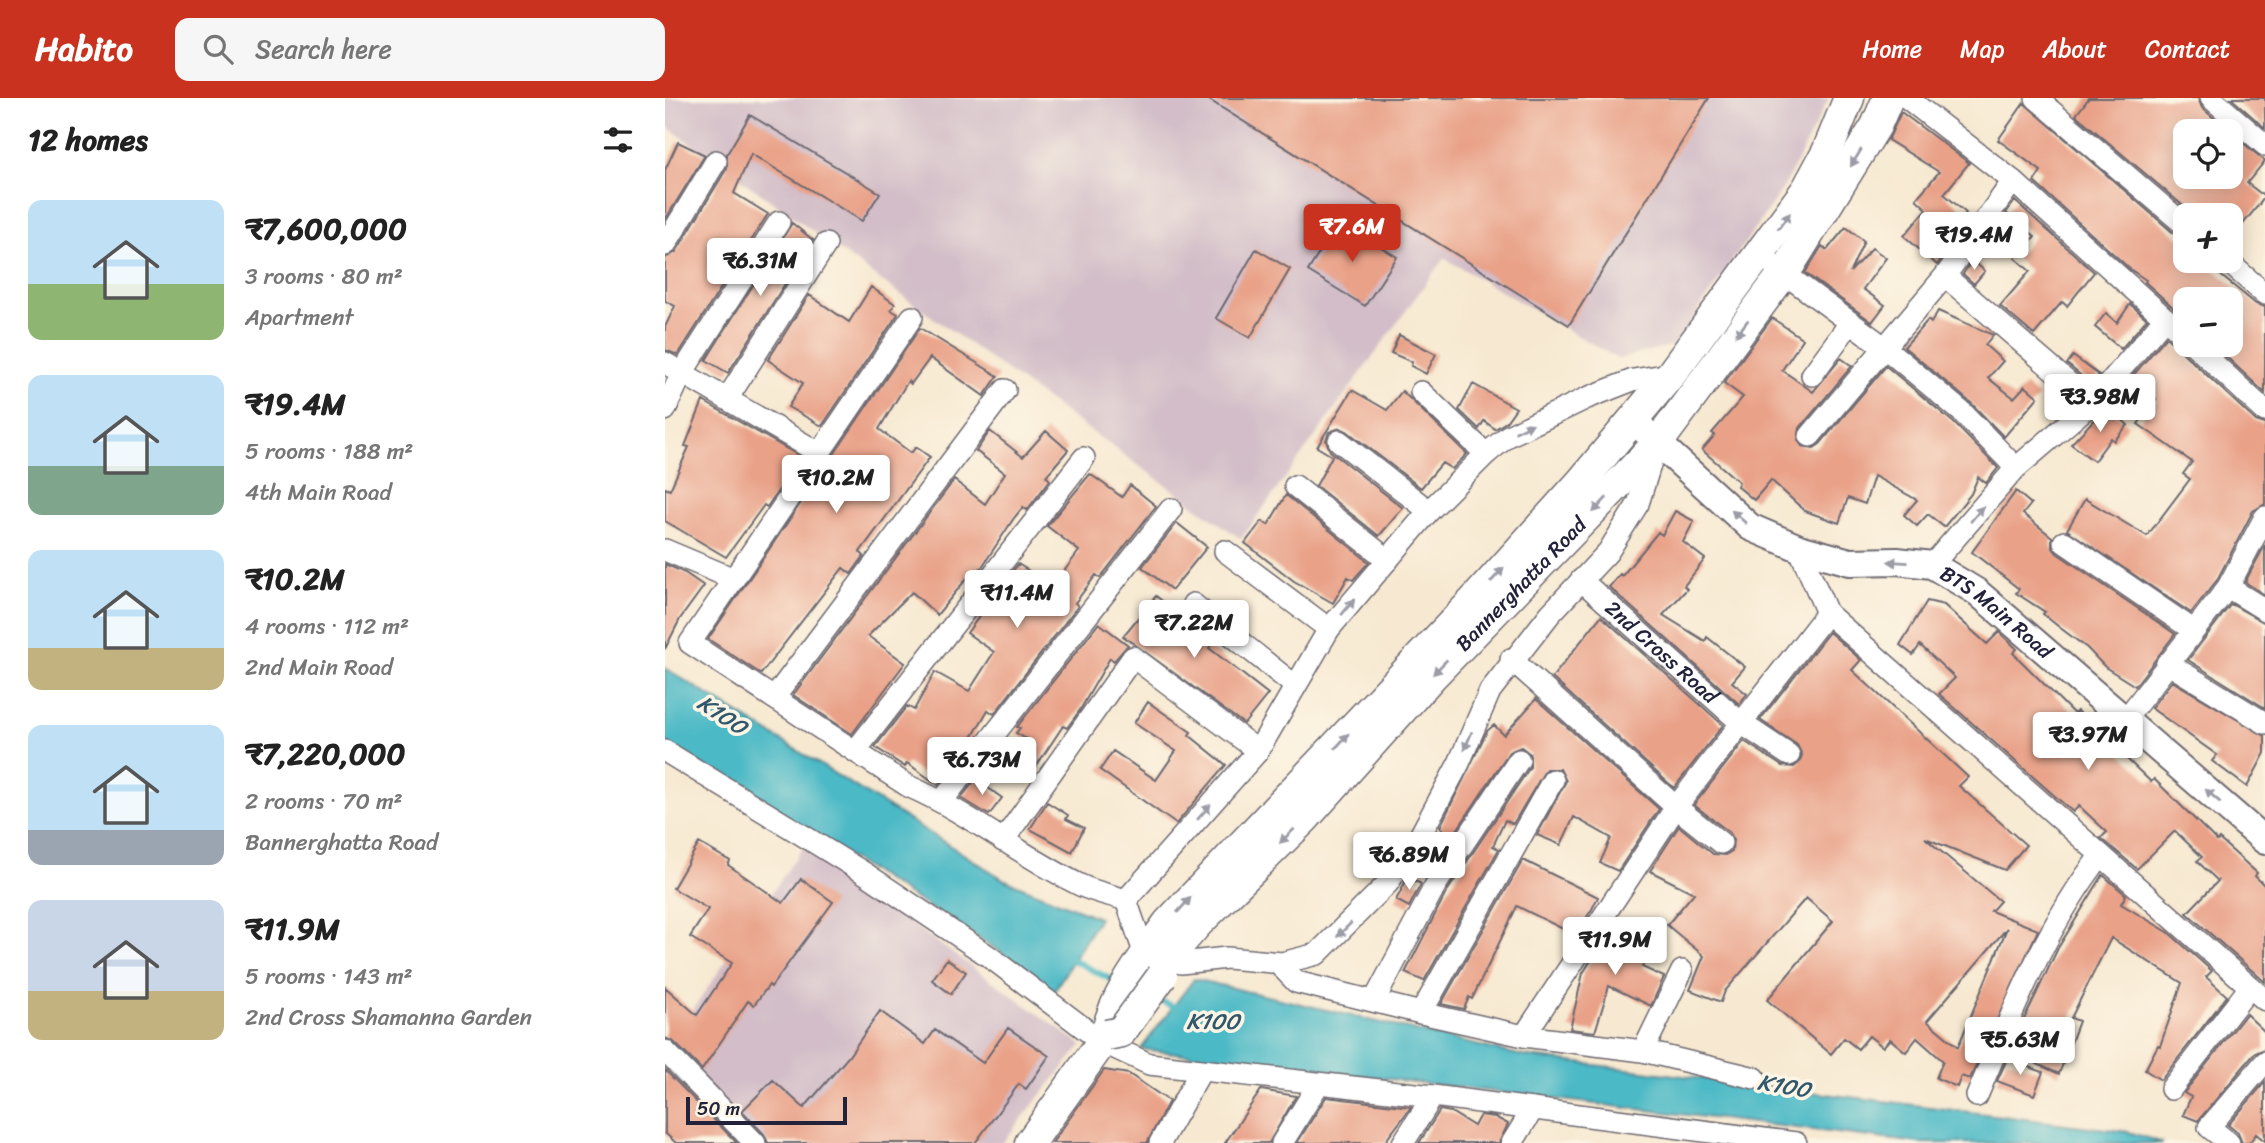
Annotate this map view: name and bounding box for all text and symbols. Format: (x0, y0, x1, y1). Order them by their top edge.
search box (175, 18, 665, 81)
text: Habito (35, 20, 133, 78)
text: Search here (255, 26, 392, 72)
text: Home (1862, 28, 1922, 70)
text: Map (1960, 28, 2004, 70)
text: About (2042, 28, 2107, 70)
text: Contact (2145, 28, 2230, 70)
icon: search (199, 30, 237, 68)
text: 12 homes (28, 113, 148, 167)
map controls (2173, 119, 2243, 357)
button: locate (2173, 119, 2243, 189)
icon: filters (599, 121, 637, 159)
one-way arrow (1850, 149, 1863, 168)
text: ₹7,600,000 (245, 202, 407, 256)
button: + (2173, 203, 2243, 273)
pin: ₹7.6M (1303, 204, 1401, 264)
text: ₹7.6M (1320, 206, 1384, 247)
one-way arrow (1776, 212, 1791, 230)
pin: ₹19.4M (1917, 212, 2031, 272)
text: ₹19.4M (1936, 214, 2012, 255)
icon: home (84, 228, 168, 312)
pin: ₹6.31M (703, 238, 817, 298)
text: ₹6.31M (723, 240, 797, 281)
text: 3 rooms · 80 m² (245, 256, 403, 297)
button: − (2173, 287, 2243, 357)
text: Apartment (245, 297, 354, 338)
one-way arrow (1736, 319, 1750, 337)
pin: ₹3.98M (2043, 374, 2157, 434)
text: ₹3.98M (2060, 376, 2140, 417)
text: ₹19.4M (245, 377, 345, 431)
icon: home (84, 403, 168, 487)
one-way arrow (1514, 423, 1534, 434)
text: 5 rooms · 188 m² (245, 431, 413, 472)
pin: ₹10.2M (779, 456, 893, 515)
text: ₹10.2M (798, 457, 874, 498)
text: 4th Main Road (245, 472, 392, 513)
one-way arrow (1592, 496, 1608, 513)
street label: Bannerghatta Road (1446, 506, 1597, 661)
one-way arrow (1970, 506, 1985, 524)
one-way arrow (1730, 509, 1748, 525)
text: ₹10.2M (245, 552, 344, 606)
street label: BTS Main Road (1932, 555, 2063, 670)
one-way arrow (1887, 556, 1909, 567)
one-way arrow (1489, 566, 1505, 584)
pin: ₹11.4M (960, 570, 1074, 630)
text: ₹11.4M (981, 572, 1053, 613)
icon: home (84, 578, 168, 662)
street label: 2nd Cross Road (1596, 590, 1729, 715)
one-way arrow (1340, 598, 1355, 615)
pin: ₹7.22M (1137, 601, 1251, 660)
text: ₹7.22M (1155, 602, 1233, 643)
text: 4 rooms · 112 m² (245, 606, 409, 647)
text: 2nd Main Road (245, 647, 393, 688)
one-way arrow (1433, 658, 1449, 675)
water label: K100 (689, 683, 757, 748)
pin: ₹3.97M (2031, 712, 2145, 772)
text: ₹3.97M (2049, 714, 2127, 755)
text: ₹7,220,000 (245, 727, 406, 781)
one-way arrow (1462, 731, 1474, 751)
one-way arrow (1334, 732, 1350, 750)
pin: ₹6.73M (925, 738, 1039, 797)
text: ₹6.73M (943, 739, 1021, 780)
icon: home (84, 753, 168, 837)
text: 2 rooms · 70 m² (245, 781, 403, 822)
one-way arrow (2205, 789, 2222, 804)
one-way arrow (1196, 803, 1212, 821)
text: Bannerghatta Road (245, 822, 438, 863)
one-way arrow (1279, 827, 1296, 844)
pin: ₹6.89M (1352, 832, 1466, 892)
text: ₹6.89M (1369, 834, 1449, 875)
one-way arrow (1176, 896, 1192, 914)
text: ₹11.9M (245, 902, 340, 956)
pin: ₹11.9M (1558, 918, 1672, 977)
text: ₹11.9M (1579, 919, 1651, 960)
one-way arrow (1335, 921, 1352, 938)
icon: home (84, 928, 168, 1012)
text: 5 rooms · 143 m² (245, 956, 413, 997)
text: 2nd Cross Shamanna Garden (245, 997, 532, 1038)
water label: K100 (1187, 1001, 1242, 1042)
pin: ₹5.63M (1963, 1018, 2077, 1077)
text: ₹5.63M (1981, 1019, 2059, 1060)
water label: K100 (1755, 1062, 1816, 1111)
text: 50 m (697, 1092, 740, 1125)
scale bar (686, 1094, 847, 1126)

